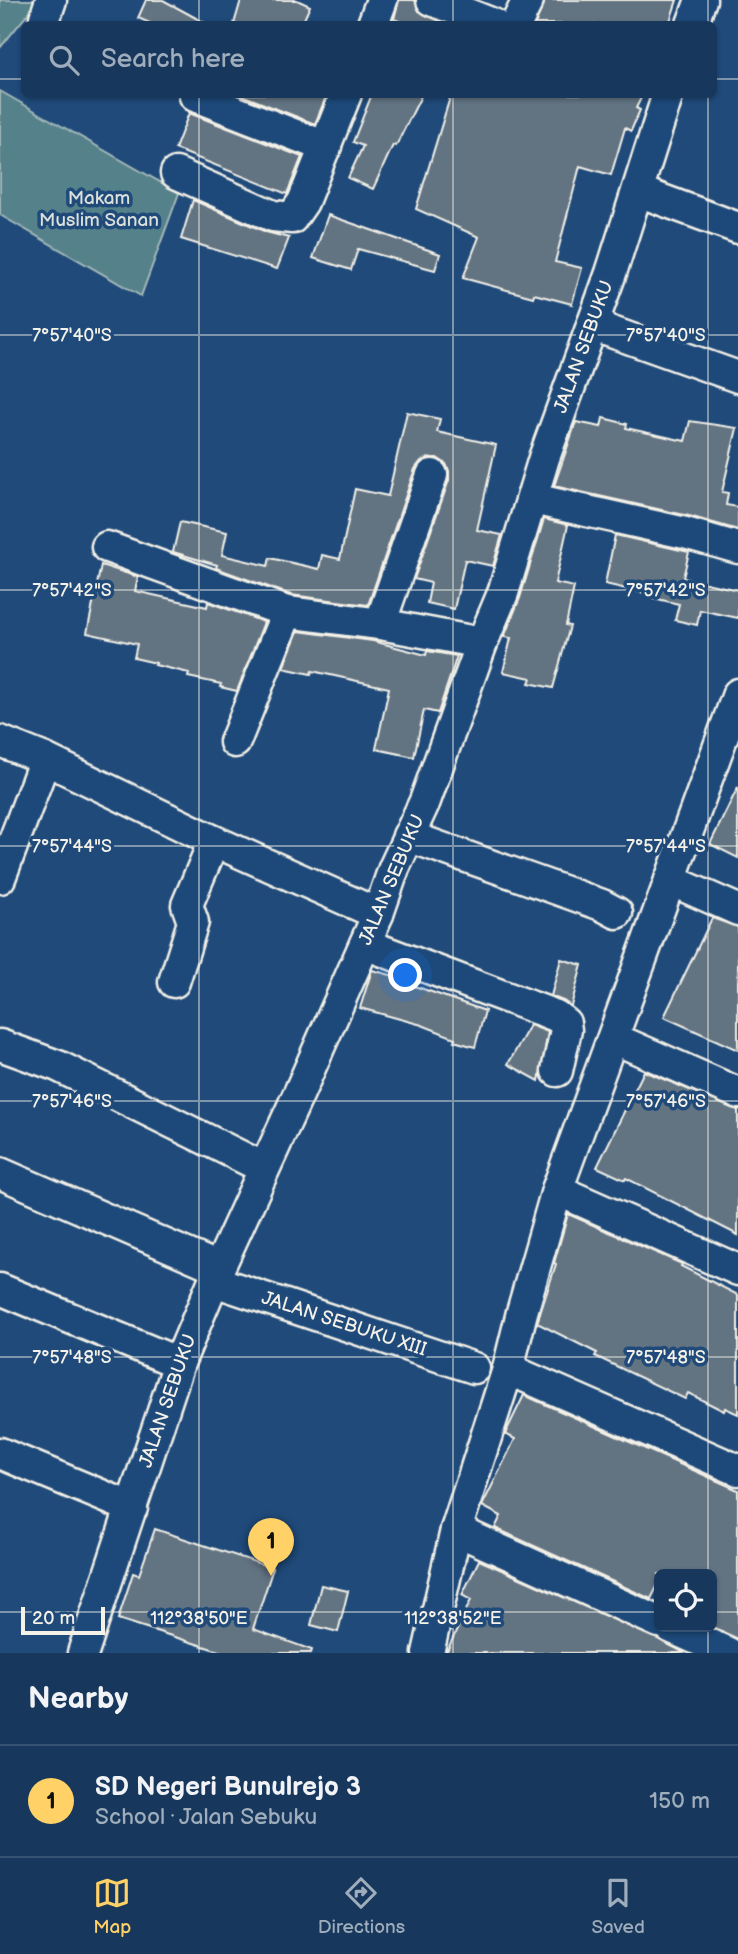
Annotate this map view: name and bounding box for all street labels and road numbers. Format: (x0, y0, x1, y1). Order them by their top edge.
street label: JALAN SEBUKU (549, 278, 619, 416)
street label: JALAN SEBUKU (354, 811, 430, 949)
street label: JALAN SEBUKU XIII (259, 1287, 429, 1362)
street label: JALAN SEBUKU (134, 1331, 202, 1471)

